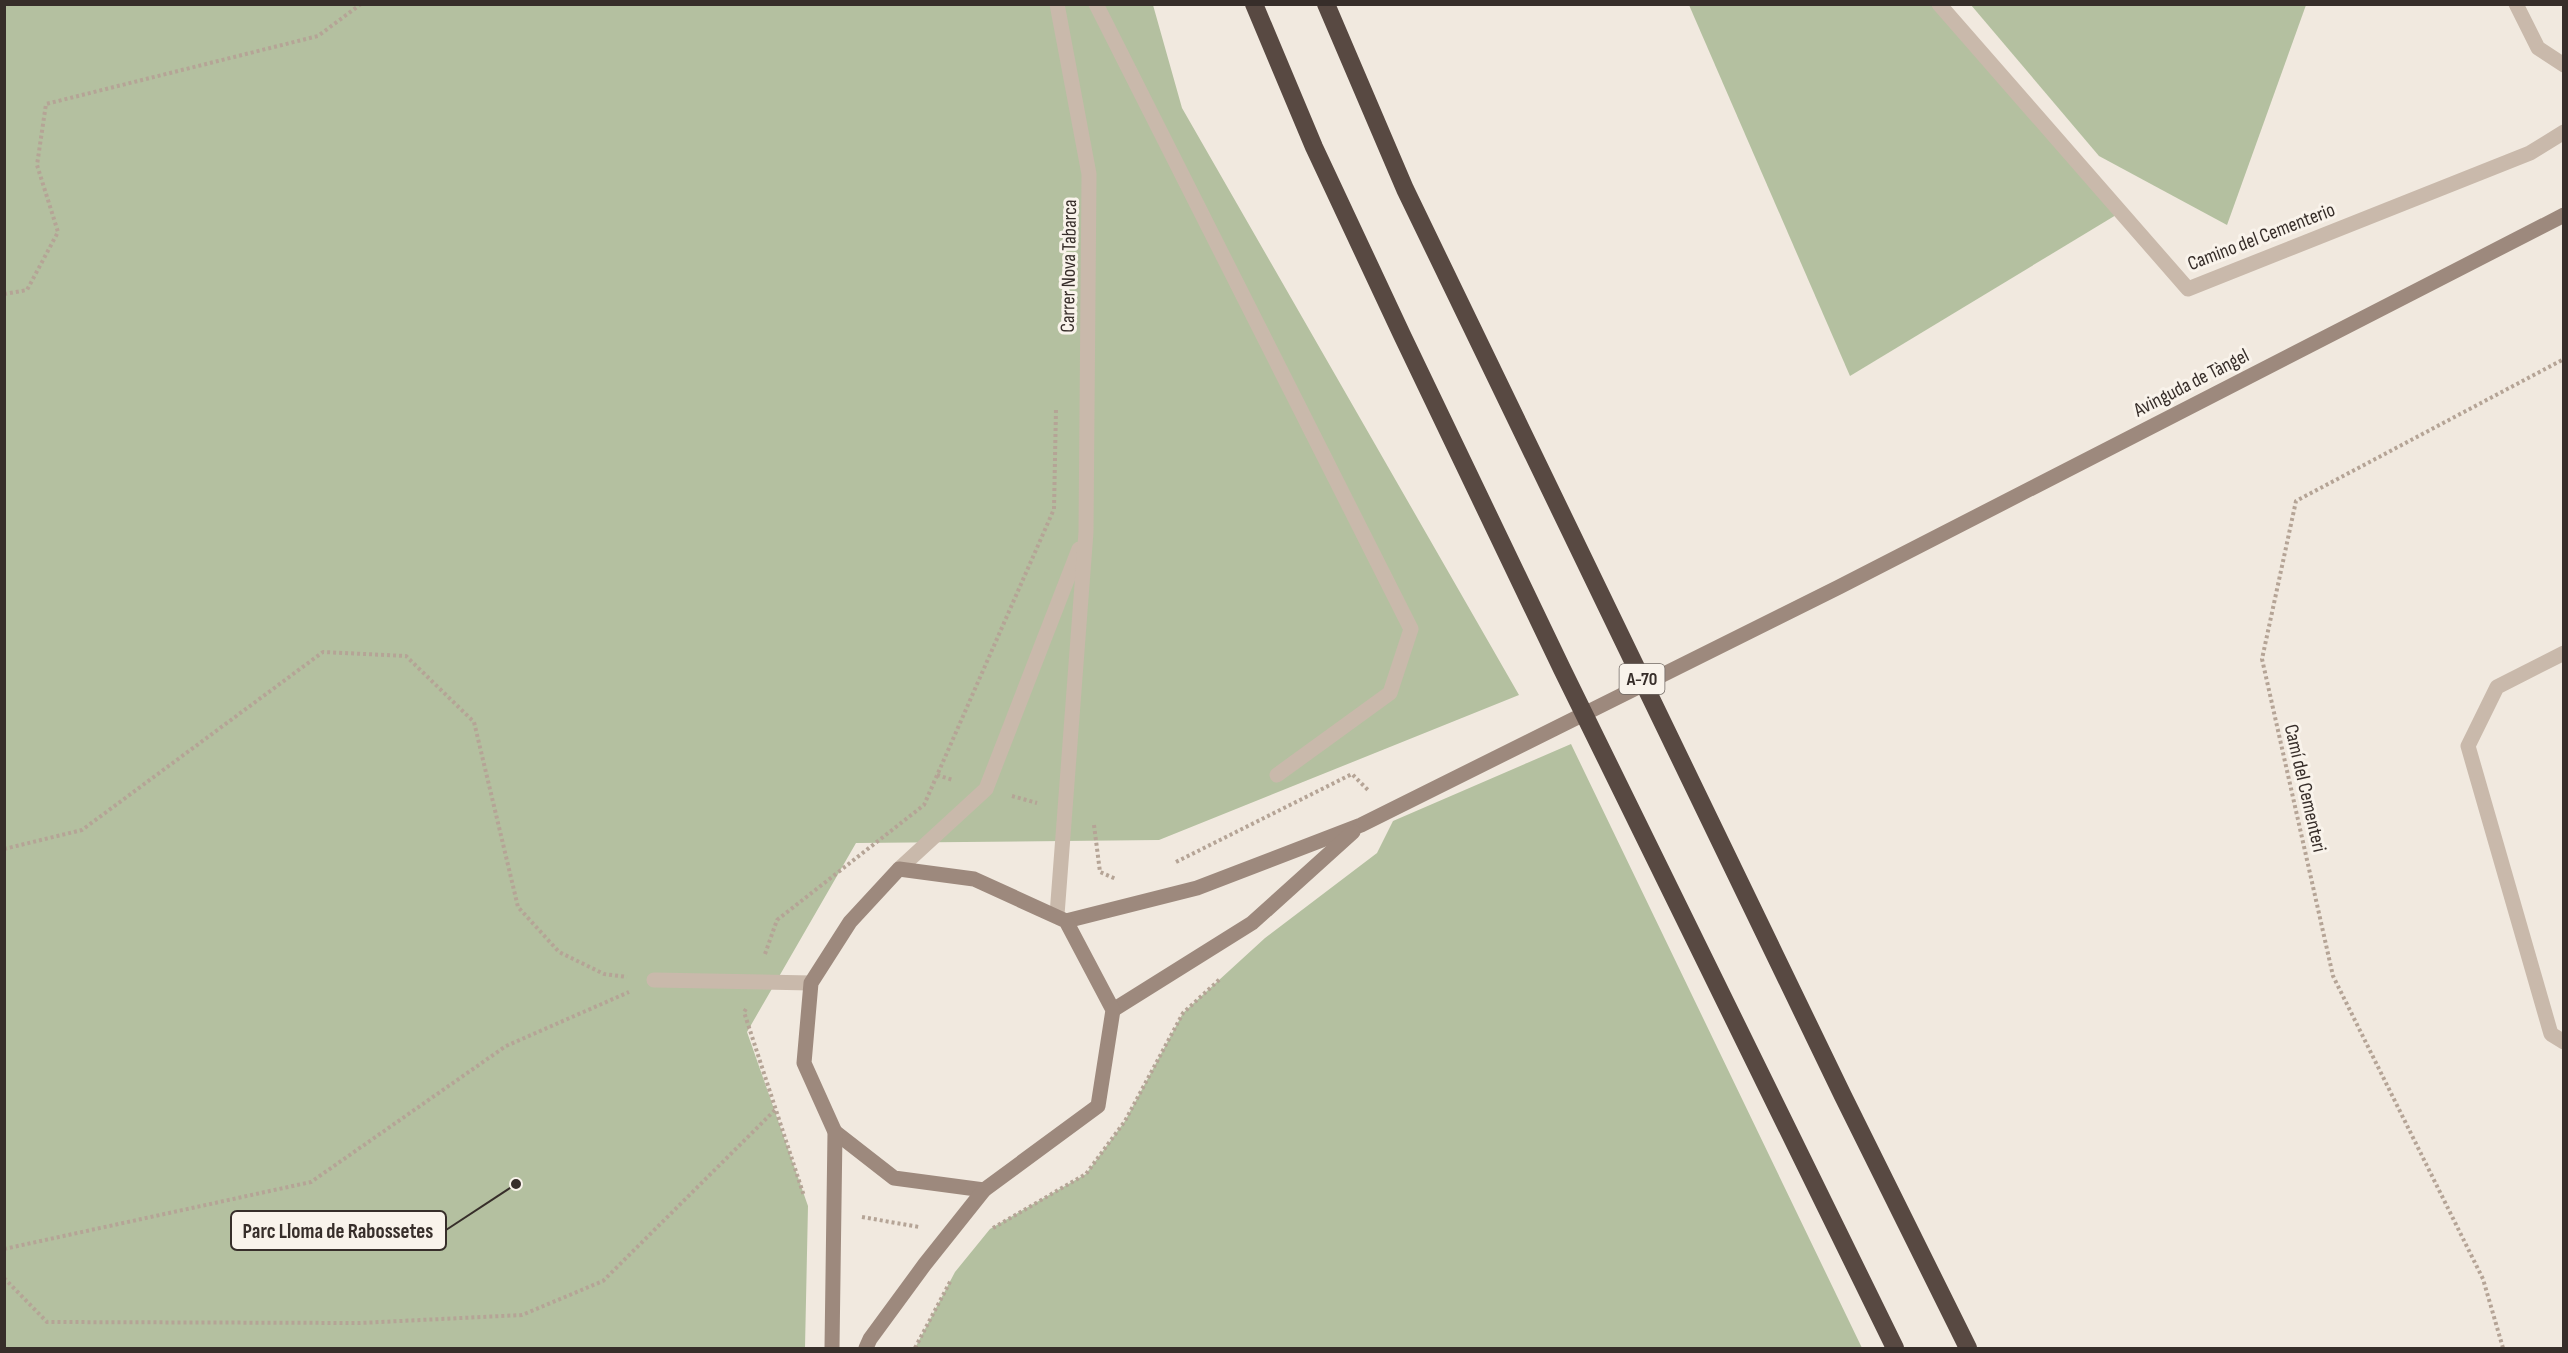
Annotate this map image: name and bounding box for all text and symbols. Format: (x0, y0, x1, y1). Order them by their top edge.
street label: Camino del Cementerio (2184, 198, 2338, 276)
street label: Carrer Nova Tabarca (1056, 199, 1082, 333)
street label: Avinguda de Tàngel (2129, 344, 2253, 423)
road number: A-70 (1620, 664, 1664, 694)
street label: Camí del Cementeri (2279, 722, 2331, 855)
callout: Parc Lloma de Rabossetes (231, 1211, 446, 1250)
text: Parc Lloma de Rabossetes (243, 1219, 433, 1244)

